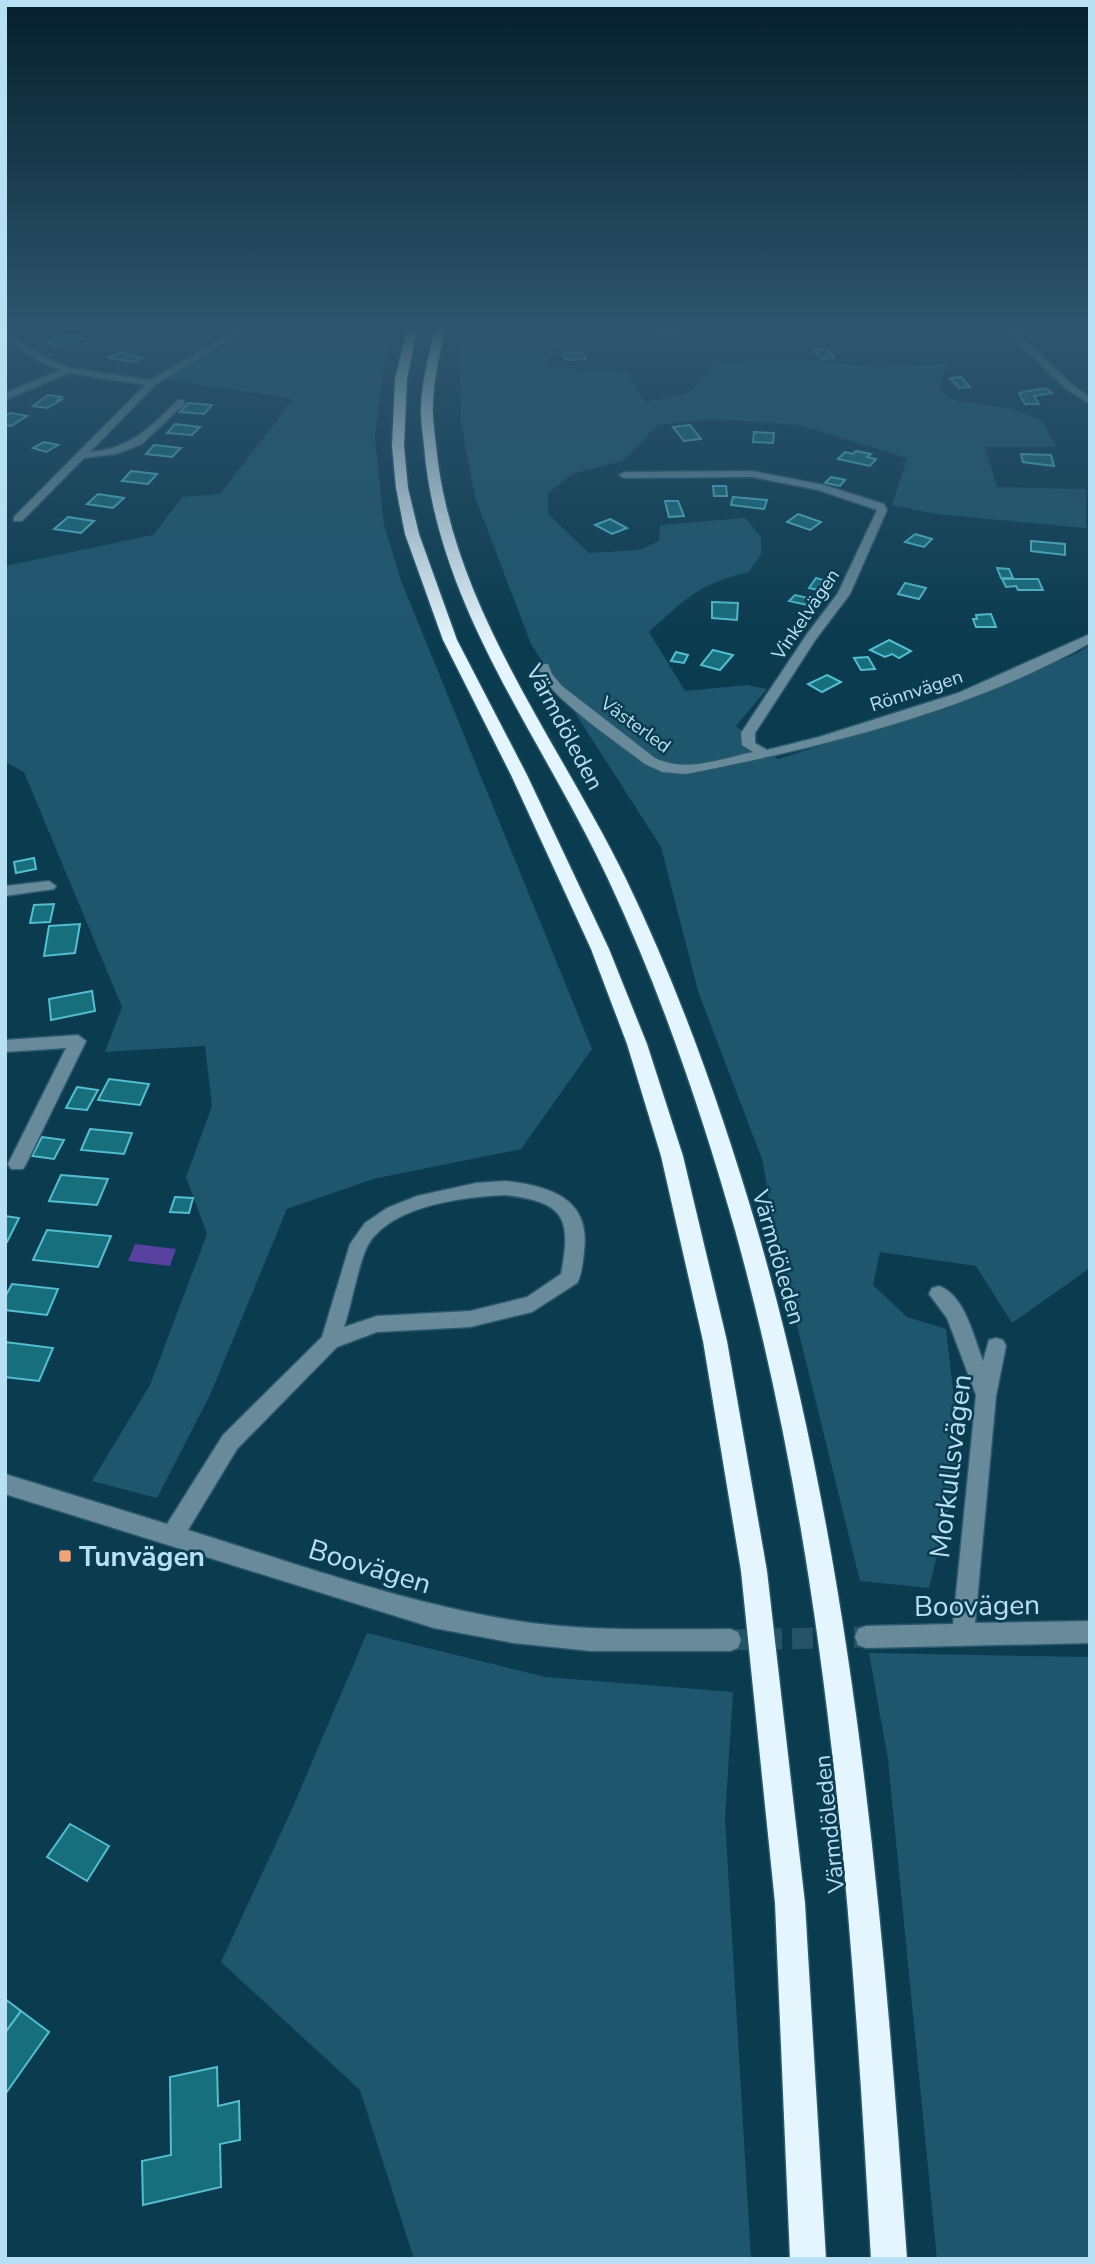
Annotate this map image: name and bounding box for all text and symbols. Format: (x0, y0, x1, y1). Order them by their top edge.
street label: Vinkelvägen (765, 564, 846, 666)
street label: Värmdöleden (518, 658, 611, 796)
street label: Rönnvägen (867, 664, 966, 718)
street label: Västerled (594, 690, 676, 759)
street label: Värmdöleden (744, 1185, 813, 1328)
street label: Morkullsvägen (921, 1372, 981, 1560)
street label: Boovägen (304, 1530, 436, 1604)
place label: Tunvägen (79, 1538, 205, 1576)
marker: Tunvägen (57, 1548, 73, 1564)
street label: Boovägen (914, 1586, 1040, 1626)
street label: Värmdöleden (807, 1753, 852, 1895)

